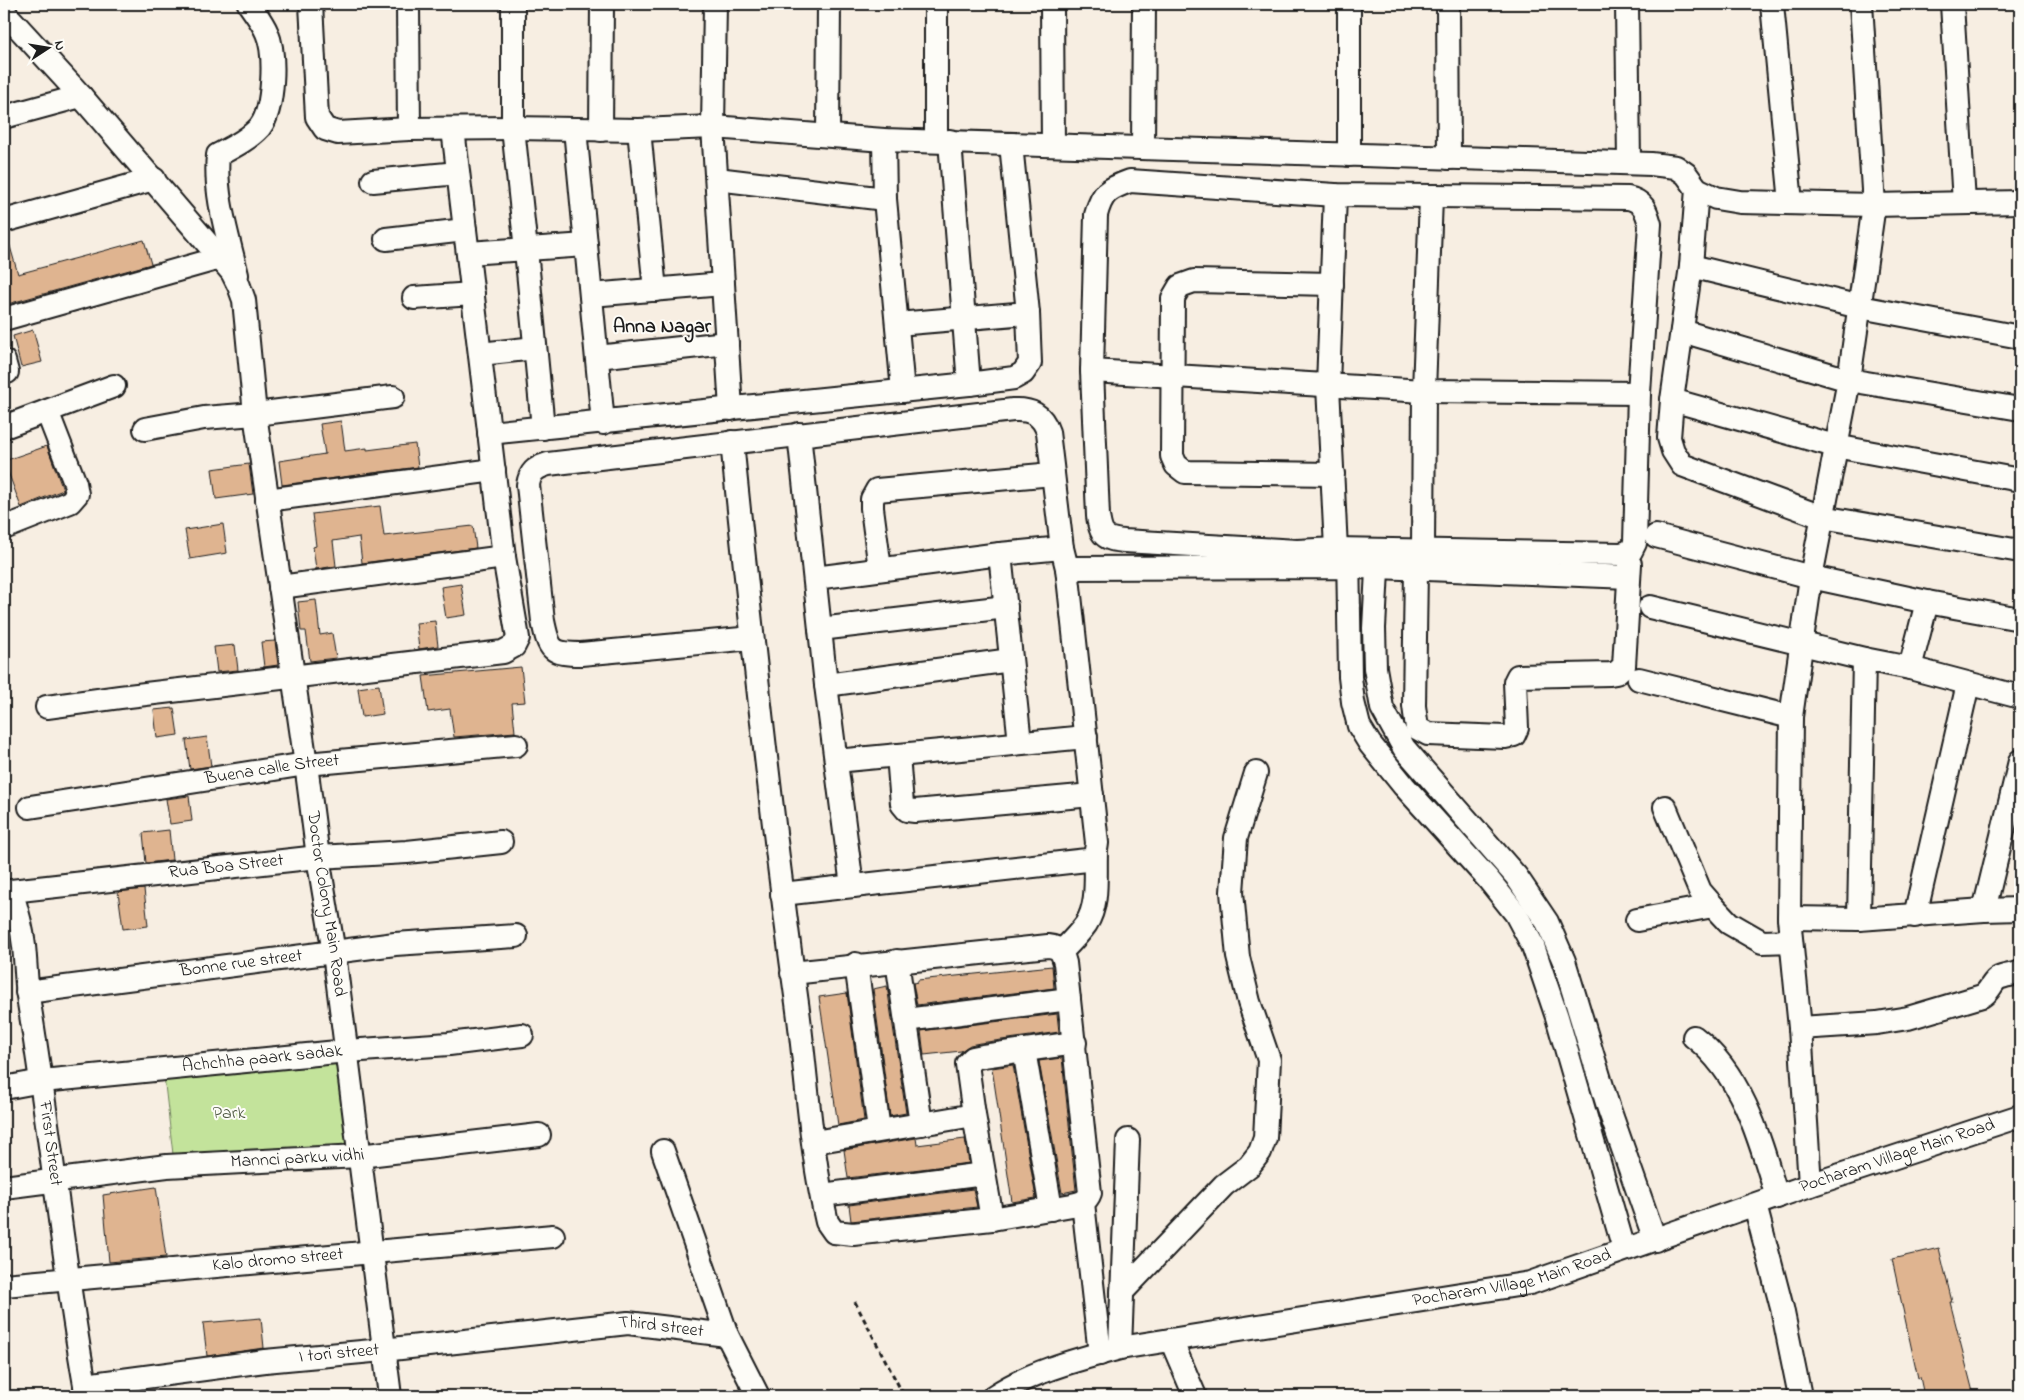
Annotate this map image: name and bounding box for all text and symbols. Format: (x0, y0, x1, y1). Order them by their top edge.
north arrow (22, 22, 72, 72)
text: N (48, 39, 71, 52)
district label: Anna Nagar (613, 313, 712, 343)
street label: Buena calle Street (202, 748, 340, 793)
street label: Doctor Colony Main Road (299, 809, 352, 998)
street label: Rua Boa Street (167, 848, 285, 886)
street label: Bonne rue street (177, 943, 304, 985)
street label: Achchha paark sadak (181, 1039, 344, 1080)
street label: First Street (31, 1098, 68, 1188)
park label: Park (213, 1101, 245, 1127)
street label: Pocharam Village Main Road (1796, 1112, 1998, 1201)
street label: Mannci parku vidhi (230, 1142, 366, 1176)
street label: Kalo dromo street (211, 1242, 344, 1279)
street label: Pocharam Village Main Road (1411, 1242, 1615, 1314)
street label: Third street (617, 1310, 705, 1345)
street label: I tori street (298, 1337, 380, 1371)

